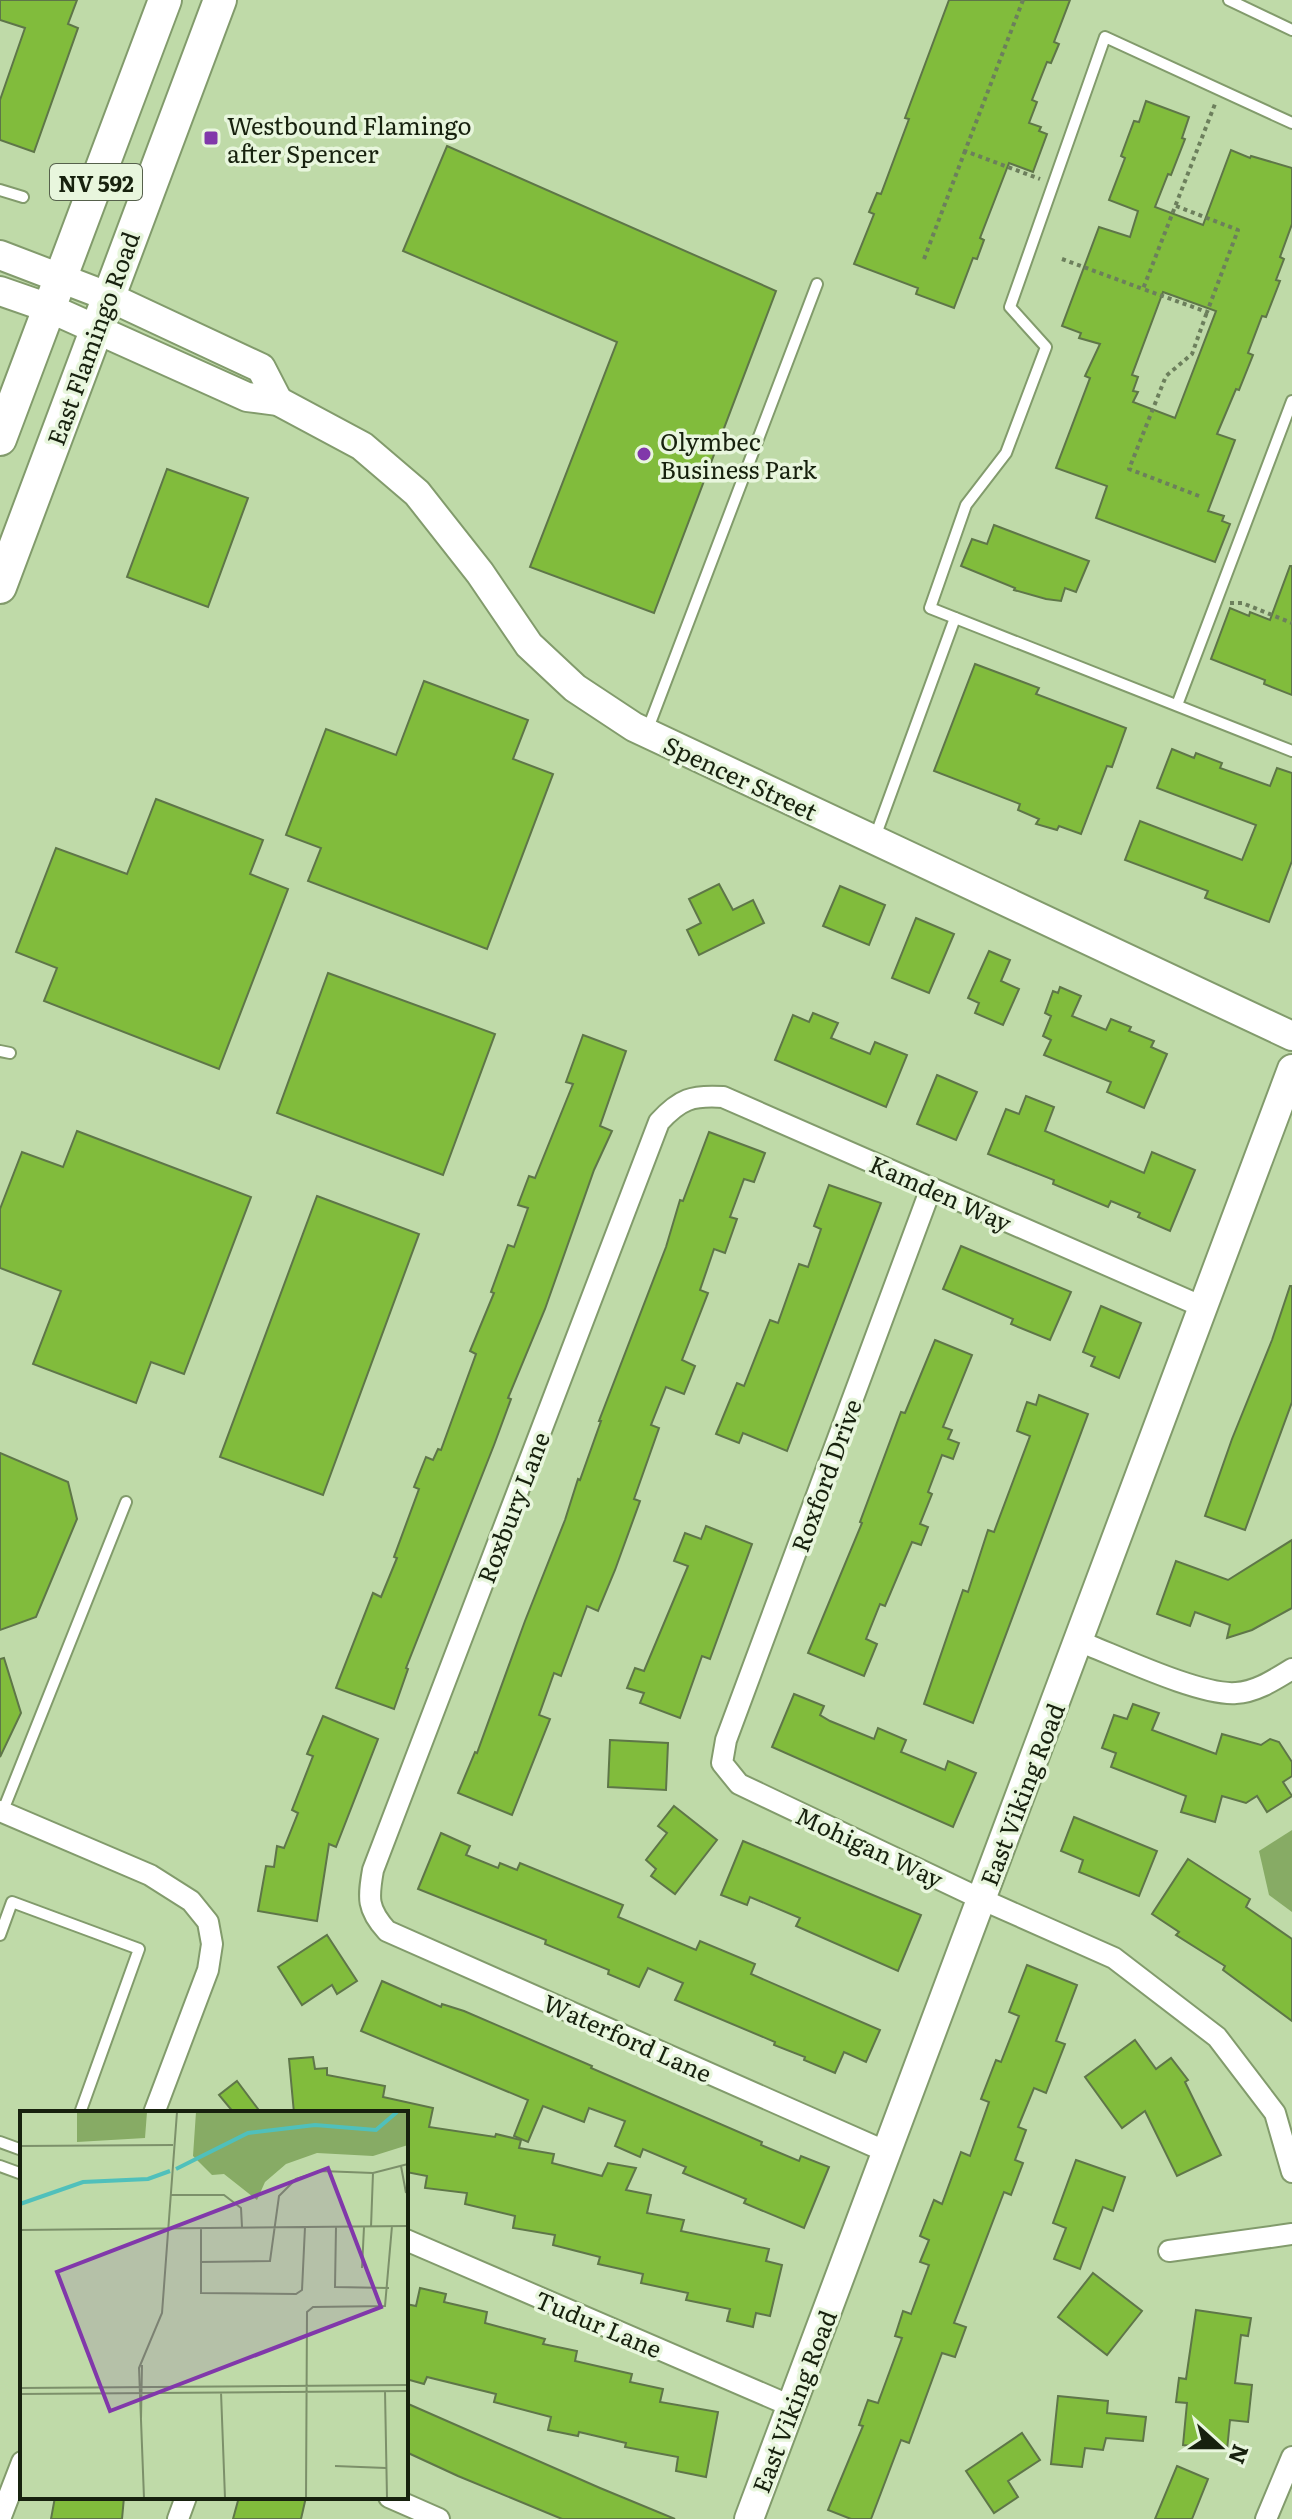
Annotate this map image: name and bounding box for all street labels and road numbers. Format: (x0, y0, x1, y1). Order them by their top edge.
road number: NV 592 (50, 164, 142, 200)
street label: East Flamingo Road (37, 226, 147, 450)
street label: Spencer Street (658, 726, 824, 828)
street label: Kamden Way (864, 1145, 1018, 1239)
street label: Roxford Drive (781, 1394, 869, 1556)
street label: Roxbury Lane (467, 1426, 557, 1588)
street label: East Viking Road (970, 1697, 1072, 1891)
street label: Mohigan Way (791, 1797, 950, 1896)
street label: Waterford Lane (538, 1984, 718, 2090)
street label: Tudur Lane (530, 2281, 668, 2365)
street label: East Viking Road (742, 2304, 844, 2498)

